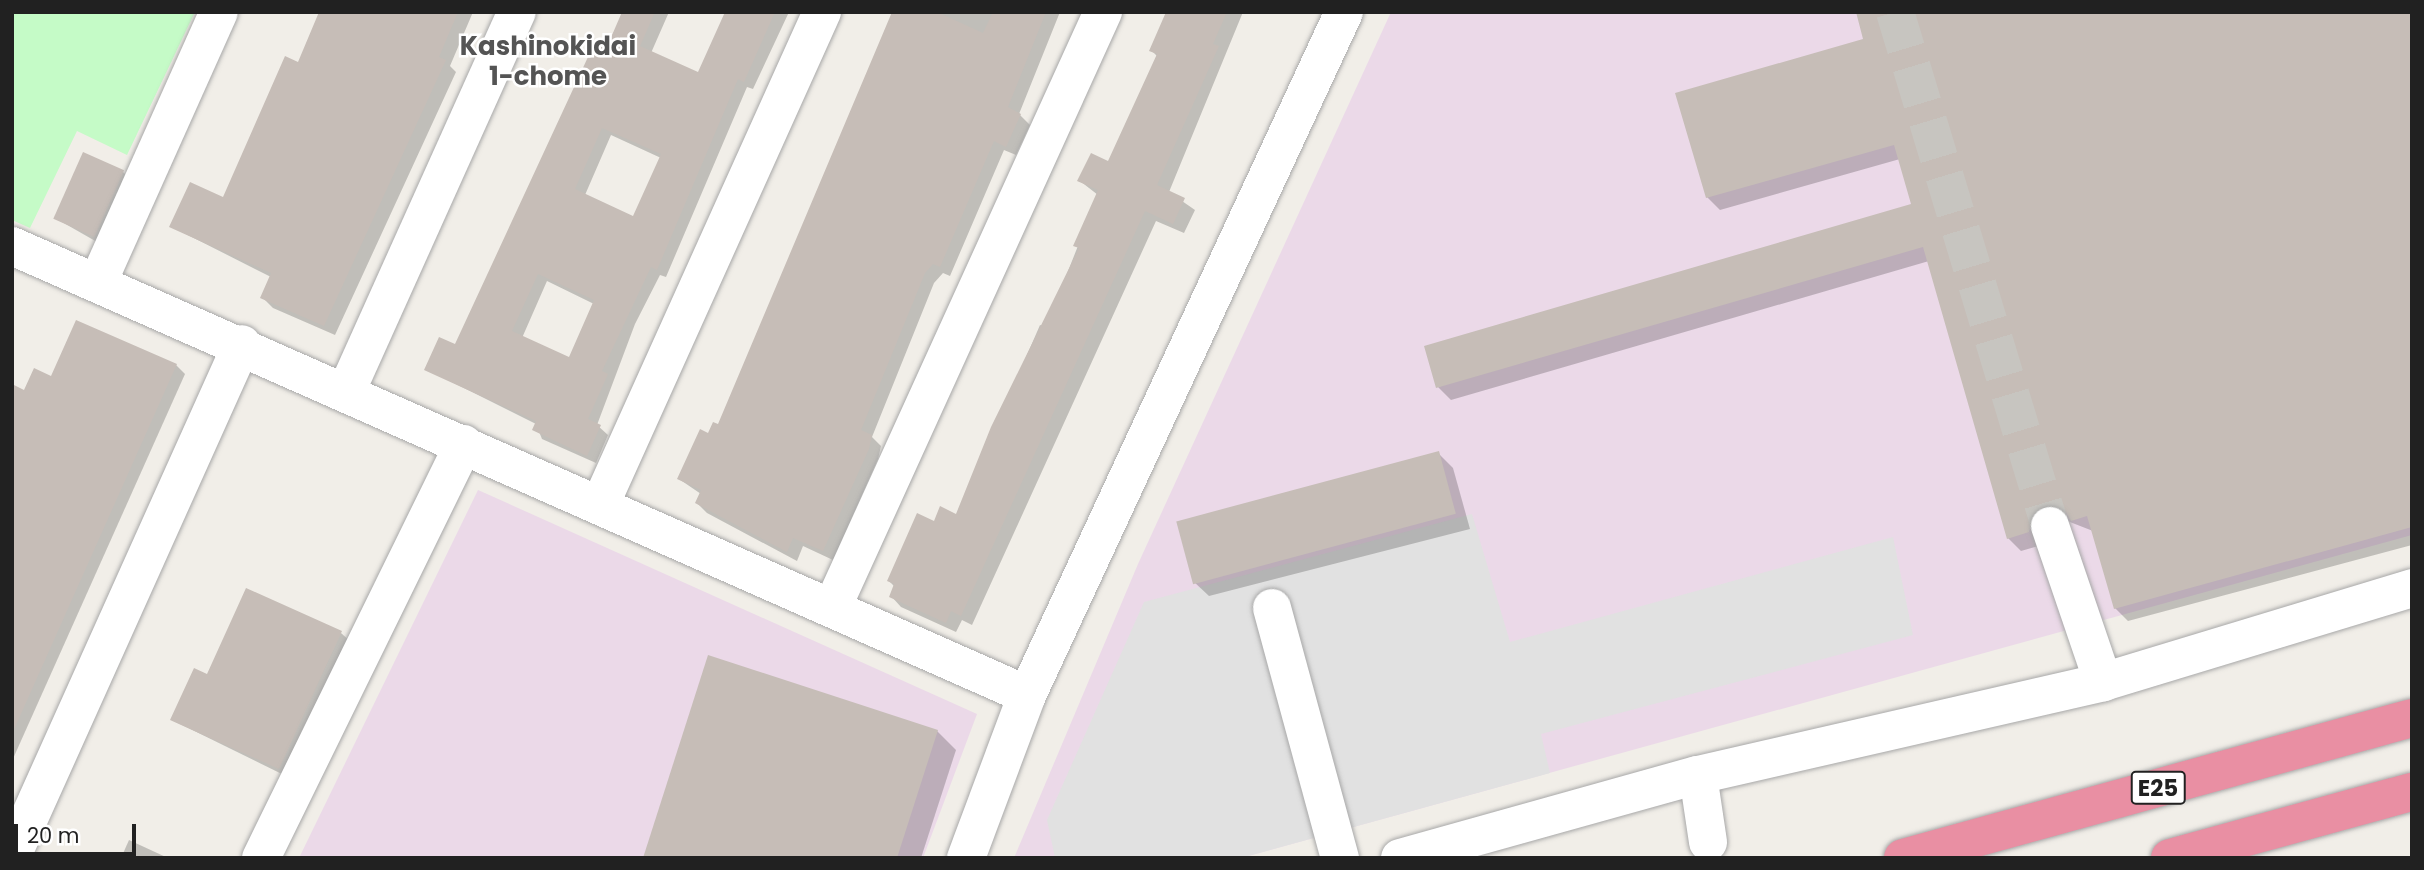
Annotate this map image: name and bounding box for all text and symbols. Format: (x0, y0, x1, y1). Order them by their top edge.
district label: Kashinokidai 1-chome (460, 31, 636, 92)
road number: E25 (2130, 768, 2186, 808)
scale bar (18, 810, 140, 854)
text: 20 m (27, 821, 80, 850)

